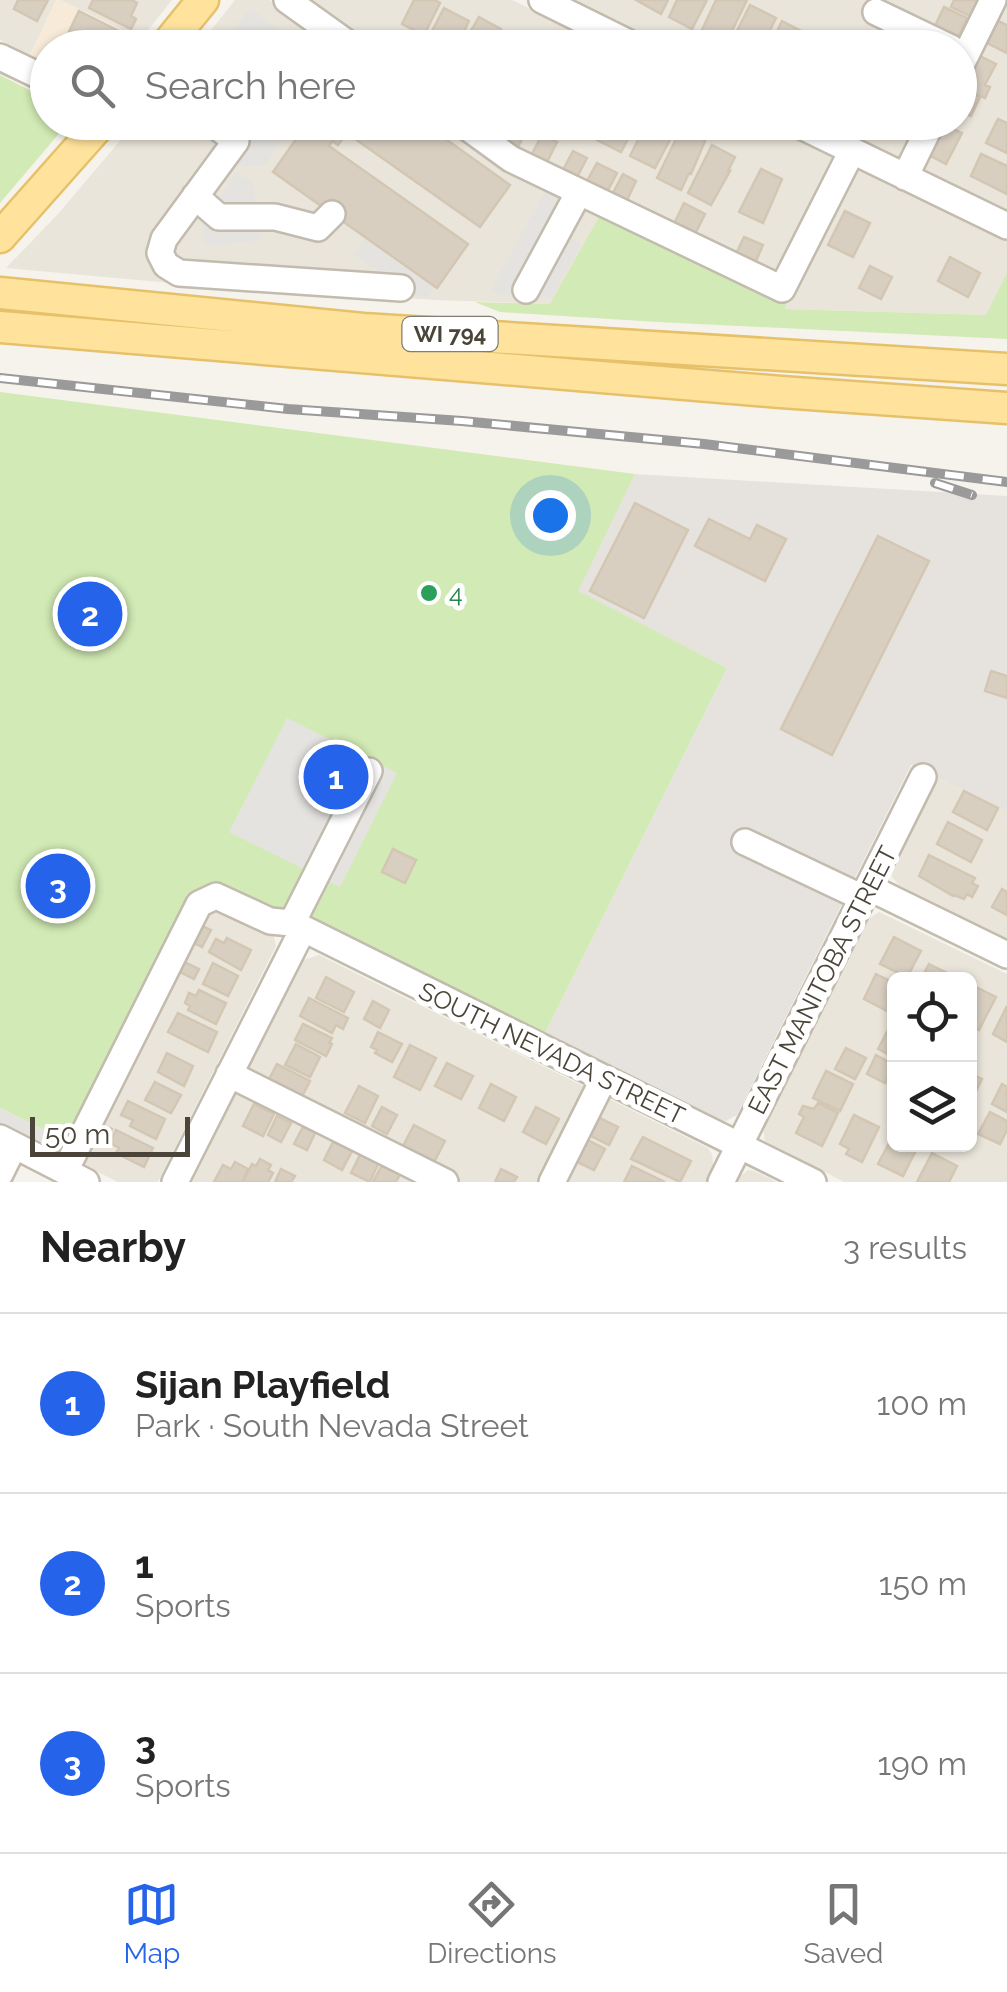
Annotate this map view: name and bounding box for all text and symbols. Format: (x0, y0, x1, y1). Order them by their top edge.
search box (30, 30, 977, 140)
icon: search (65, 58, 120, 113)
text: Search here (145, 63, 356, 108)
road number: WI 794 (402, 317, 498, 351)
your location (525, 490, 576, 541)
pin: 2 (58, 576, 122, 652)
place label: 4 (449, 578, 463, 608)
marker: 4 (418, 582, 440, 604)
pin: 1 (304, 740, 368, 814)
street label: EAST MANITOBA STREET (741, 841, 903, 1119)
pin: 3 (26, 848, 90, 924)
map controls (887, 972, 977, 1152)
button: locate (887, 972, 977, 1062)
street label: SOUTH NEVADA STREET (414, 976, 690, 1130)
button: layers (887, 1062, 977, 1152)
scale bar (30, 1112, 190, 1156)
text: 50 m (45, 1118, 110, 1151)
text: Nearby (40, 1223, 186, 1272)
text: 3 results (843, 1229, 967, 1266)
text: Sijan Playfield (135, 1362, 390, 1407)
text: 1 (65, 1385, 80, 1422)
text: 100 m (877, 1385, 967, 1422)
text: Park · South Nevada Street (135, 1407, 529, 1444)
text: 1 (135, 1542, 154, 1587)
text: 2 (63, 1565, 82, 1602)
text: 150 m (879, 1565, 967, 1602)
text: Sports (135, 1587, 231, 1624)
text: 3 (135, 1722, 156, 1767)
text: 3 (64, 1745, 81, 1782)
text: 190 m (877, 1745, 967, 1782)
text: Sports (135, 1767, 231, 1804)
tab: Map (123, 1877, 180, 1970)
tab: Directions (427, 1877, 557, 1970)
tab: Saved (803, 1877, 884, 1970)

